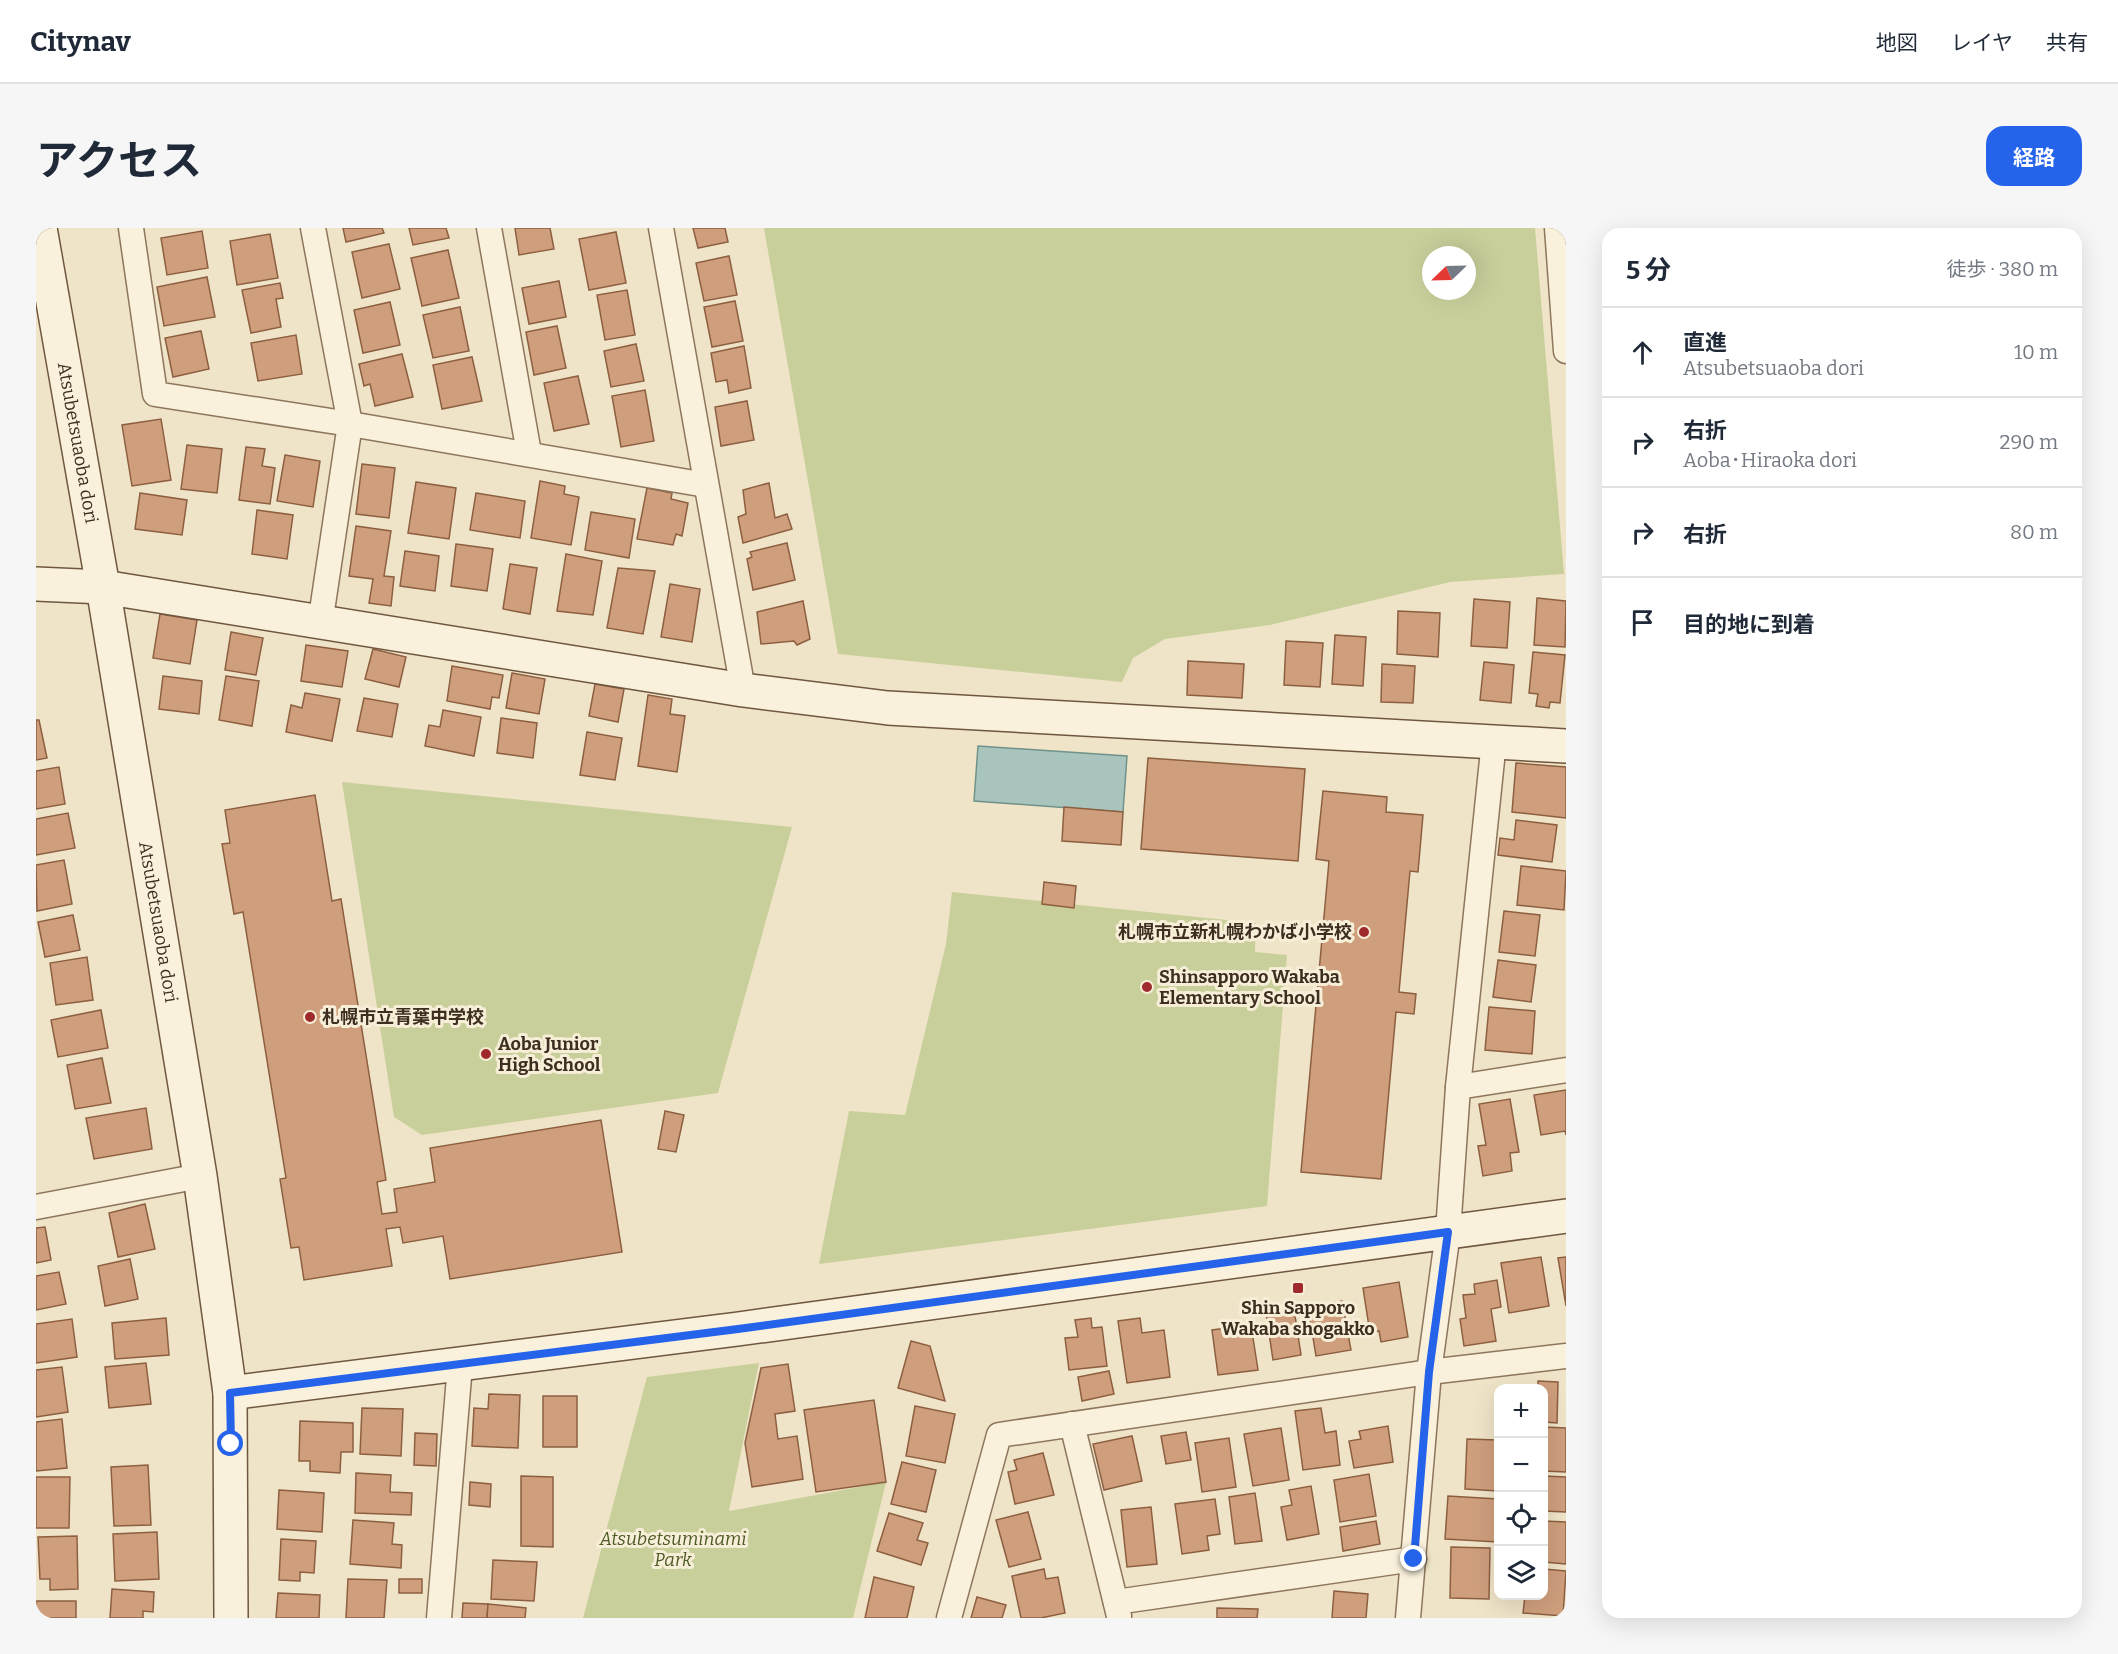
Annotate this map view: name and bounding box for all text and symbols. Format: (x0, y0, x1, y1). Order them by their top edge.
text: Citynav (30, 25, 131, 58)
text: 地図 (1876, 30, 1918, 56)
text: レイヤ (1951, 30, 2013, 56)
text: 共有 (2046, 30, 2088, 56)
button: 経路 (1986, 126, 2082, 186)
text: アクセス (36, 136, 202, 186)
north arrow (1422, 246, 1476, 300)
text: 5 分 (1626, 255, 1671, 286)
text: 徒歩 · 380 m (1946, 257, 2058, 281)
text: 直進 (1683, 329, 1727, 356)
icon: ahead (1626, 336, 1659, 369)
text: 10 m (2014, 340, 2058, 364)
text: Atsubetsuaoba dori (1683, 356, 1864, 380)
street label: Atsubetsuaoba dori (53, 361, 103, 525)
text: 右折 (1683, 417, 1727, 444)
icon: right (1626, 426, 1659, 459)
text: 290 m (2000, 430, 2058, 454)
text: Aoba･Hiraoka dori (1683, 448, 1857, 472)
icon: right (1626, 516, 1659, 549)
text: 80 m (2010, 520, 2058, 544)
text: 右折 (1683, 521, 1727, 548)
icon: arrive (1626, 606, 1659, 639)
text: 目的地に到着 (1683, 611, 1815, 638)
street label: Atsubetsuaoba dori (134, 840, 182, 1004)
place label: 札幌市立新札幌わかば小学校 (1118, 921, 1352, 943)
marker: 札幌市立新札幌わかば小学校 (1357, 925, 1371, 939)
place label: Shinsapporo Wakaba Elementary School (1159, 966, 1340, 1009)
marker: Shinsapporo Wakaba Elementary School (1140, 980, 1154, 994)
place label: 札幌市立青葉中学校 (322, 1006, 484, 1028)
marker: 札幌市立青葉中学校 (303, 1010, 317, 1024)
place label: Aoba Junior High School (498, 1033, 601, 1076)
marker: Aoba Junior High School (479, 1047, 493, 1061)
marker: Shin Sapporo Wakaba shogakko (1291, 1281, 1305, 1295)
place label: Shin Sapporo Wakaba shogakko (1221, 1297, 1375, 1340)
map controls (1494, 1384, 1548, 1600)
button: + (1494, 1384, 1548, 1438)
route start (217, 1430, 243, 1456)
button: − (1494, 1438, 1548, 1492)
button: locate (1494, 1492, 1548, 1546)
park label: Atsubetsuminami Park (599, 1528, 746, 1571)
route end (1400, 1545, 1426, 1571)
button: layers (1494, 1546, 1548, 1600)

